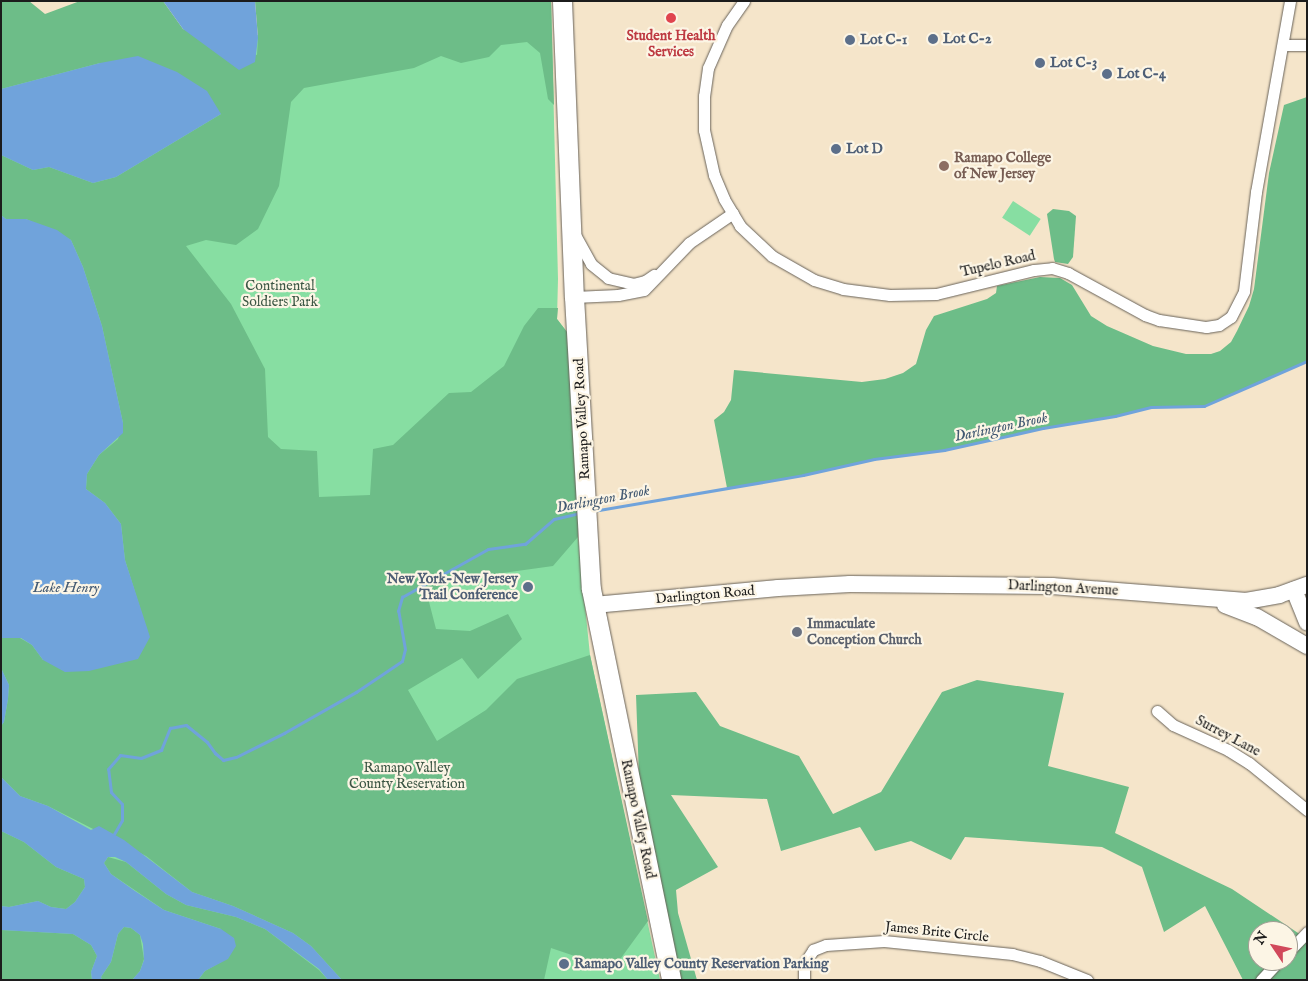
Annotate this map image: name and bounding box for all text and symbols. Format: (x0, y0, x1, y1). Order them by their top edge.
marker: Student Health Services (664, 11, 678, 25)
place label: Student Health Services (627, 28, 715, 60)
place label: Lot C-2 (943, 31, 992, 47)
place label: Lot C-1 (860, 32, 907, 48)
marker: Lot C-2 (927, 33, 939, 45)
marker: Lot C-1 (844, 34, 856, 46)
place label: Lot C-3 (1050, 55, 1097, 71)
marker: Lot C-3 (1034, 57, 1046, 69)
place label: Lot C-4 (1117, 66, 1166, 82)
marker: Lot C-4 (1101, 68, 1113, 80)
place label: Lot D (846, 141, 883, 157)
marker: Lot D (830, 143, 842, 155)
place label: Ramapo College of New Jersey (954, 150, 1051, 182)
marker: Ramapo College of New Jersey (938, 160, 950, 172)
street label: Tupelo Road (959, 247, 1037, 281)
park label: Continental Soldiers Park (242, 278, 318, 310)
street label: Ramapo Valley Road (570, 358, 594, 480)
water label: Darlington Brook (953, 408, 1049, 446)
water label: Darlington Brook (555, 481, 651, 517)
place label: New York-New Jersey Trail Conference (387, 571, 518, 604)
street label: Darlington Avenue (1007, 577, 1119, 599)
water label: Lake Henry (33, 579, 99, 597)
marker: New York-New Jersey Trail Conference (522, 581, 534, 593)
street label: Darlington Road (655, 582, 755, 608)
place label: Immaculate Conception Church (807, 616, 922, 648)
marker: Immaculate Conception Church (791, 626, 803, 638)
street label: Surrey Lane (1193, 712, 1263, 760)
street label: Ramapo Valley Road (617, 758, 659, 880)
park label: Ramapo Valley County Reservation (349, 760, 465, 792)
street label: James Brite Circle (884, 918, 990, 946)
north arrow (1248, 921, 1298, 971)
text: N (1251, 928, 1272, 948)
place label: Ramapo Valley County Reservation Parking (574, 956, 829, 972)
marker: Ramapo Valley County Reservation Parking (558, 958, 570, 970)

